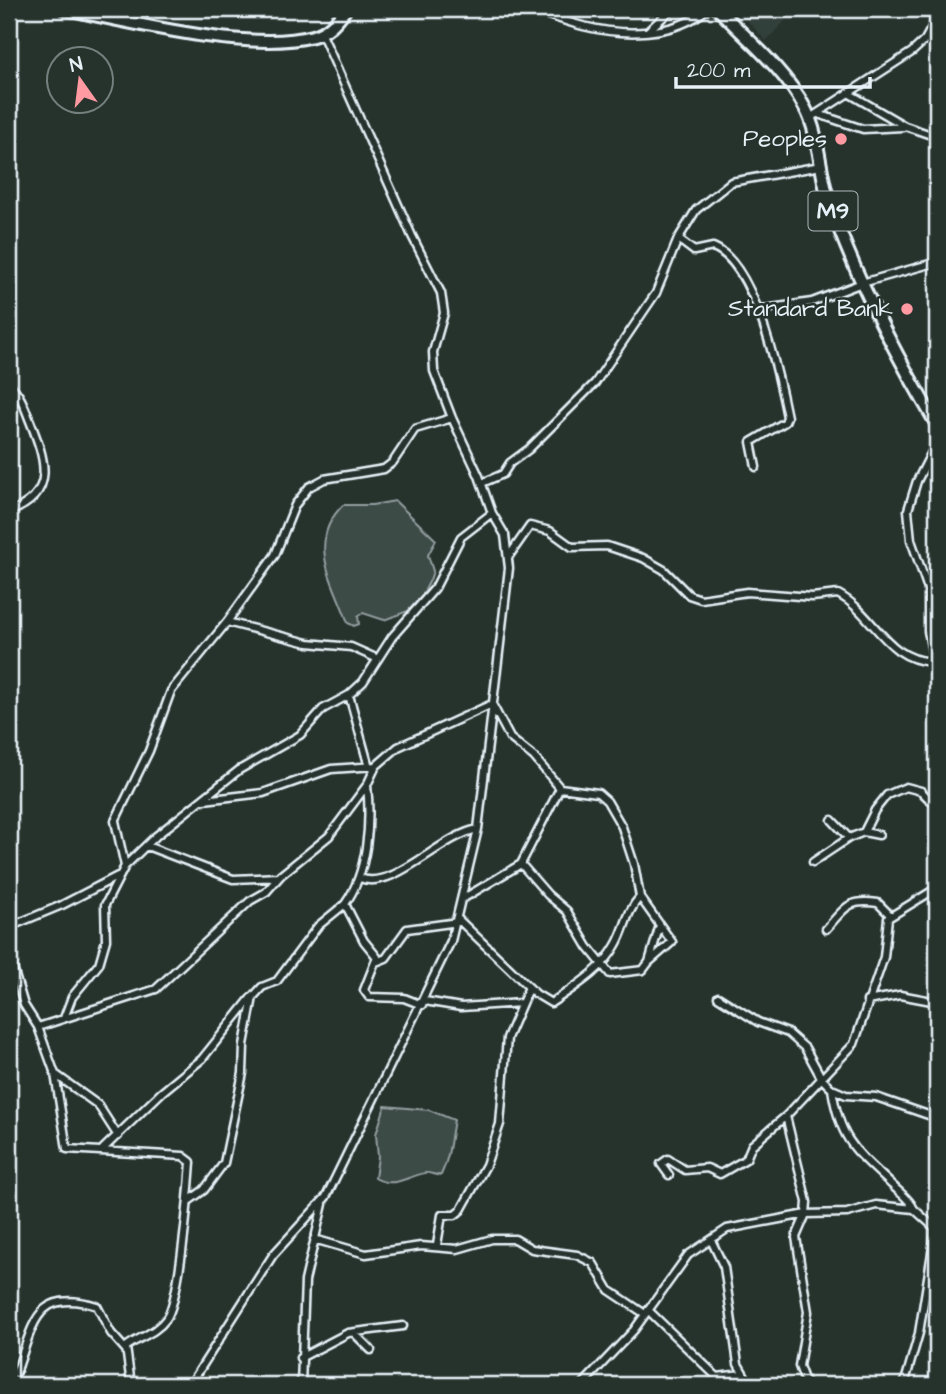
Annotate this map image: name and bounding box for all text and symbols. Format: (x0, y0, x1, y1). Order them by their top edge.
north arrow (46, 46, 116, 116)
scale bar (676, 46, 871, 90)
text: N (67, 50, 85, 80)
text: 200 m (687, 56, 751, 85)
place label: Peoples (743, 122, 827, 156)
marker: Peoples (833, 131, 849, 147)
road number: M9 (808, 192, 858, 230)
place label: Standard Bank (728, 292, 893, 326)
marker: Standard Bank (899, 301, 915, 317)

